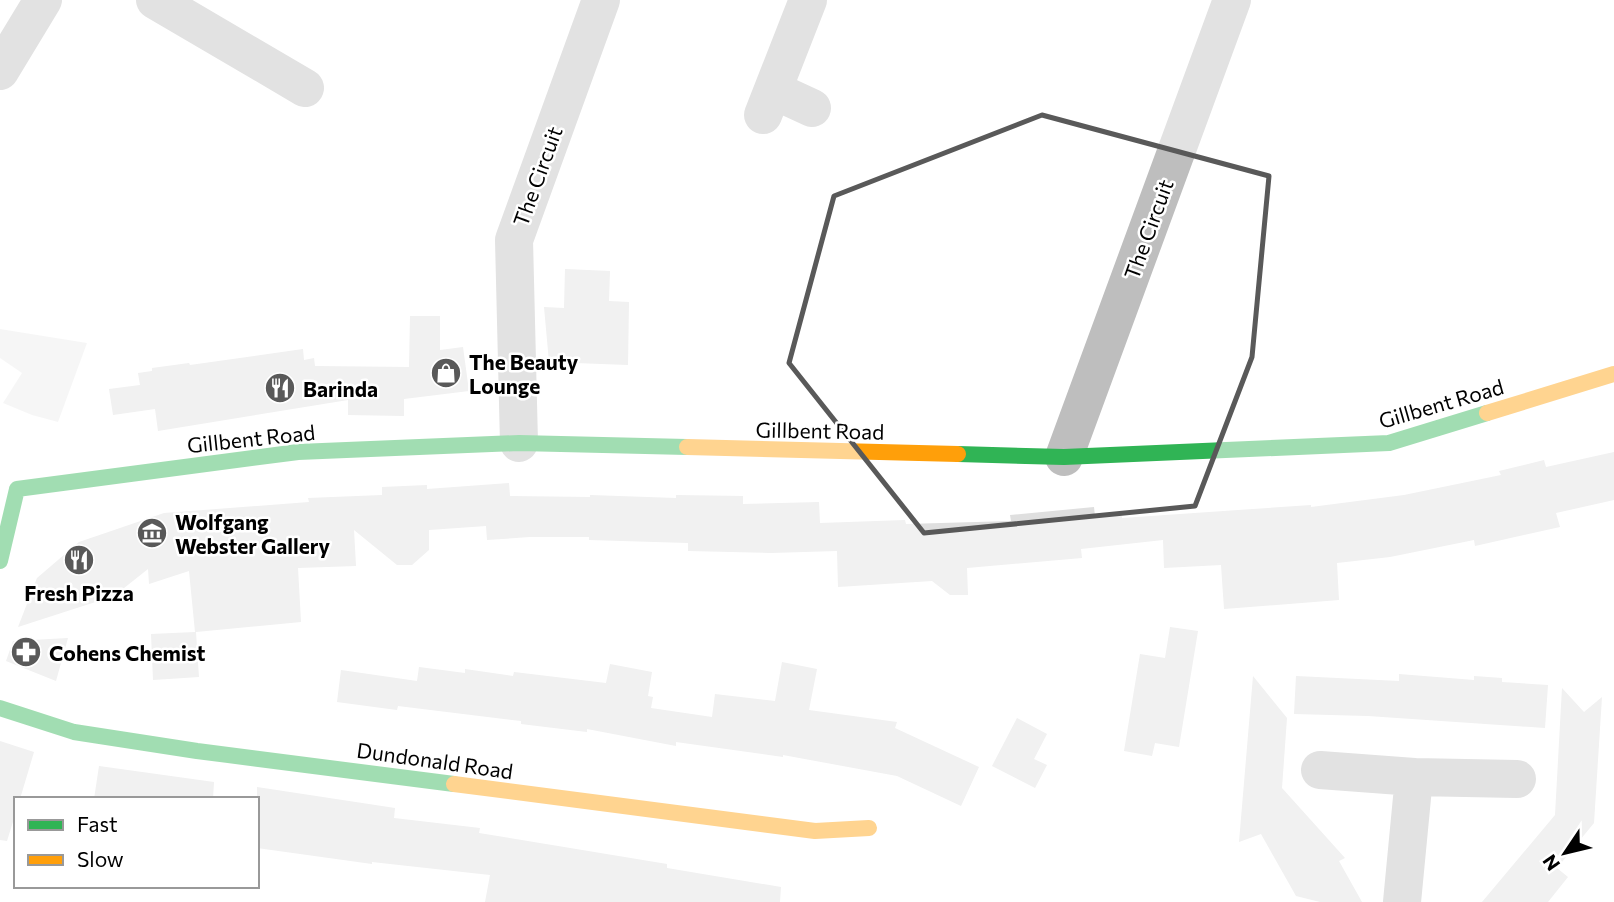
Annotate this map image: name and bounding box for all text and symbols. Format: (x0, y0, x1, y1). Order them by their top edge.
street label: The Circuit (507, 123, 567, 229)
street label: The Circuit (1118, 176, 1178, 282)
place label: The Beauty Lounge (469, 349, 579, 398)
shop icon: The Beauty Lounge (429, 356, 463, 390)
restaurant icon: Barinda (263, 371, 297, 405)
street label: Gillbent Road (1376, 373, 1506, 433)
place label: Barinda (303, 376, 378, 401)
street label: Gillbent Road (755, 416, 885, 444)
street label: Gillbent Road (186, 419, 316, 457)
place label: Wolfgang Webster Gallery (175, 509, 331, 558)
museum icon: Wolfgang Webster Gallery (135, 516, 169, 550)
restaurant icon: Fresh Pizza (62, 543, 96, 577)
place label: Fresh Pizza (24, 580, 134, 605)
pharmacy icon: Cohens Chemist (9, 635, 43, 669)
place label: Cohens Chemist (49, 640, 205, 665)
street label: Dundonald Road (355, 737, 515, 783)
legend (14, 797, 259, 888)
text: Fast (77, 811, 118, 836)
north arrow (1530, 818, 1600, 888)
text: Slow (77, 846, 124, 871)
text: N (1537, 851, 1564, 875)

